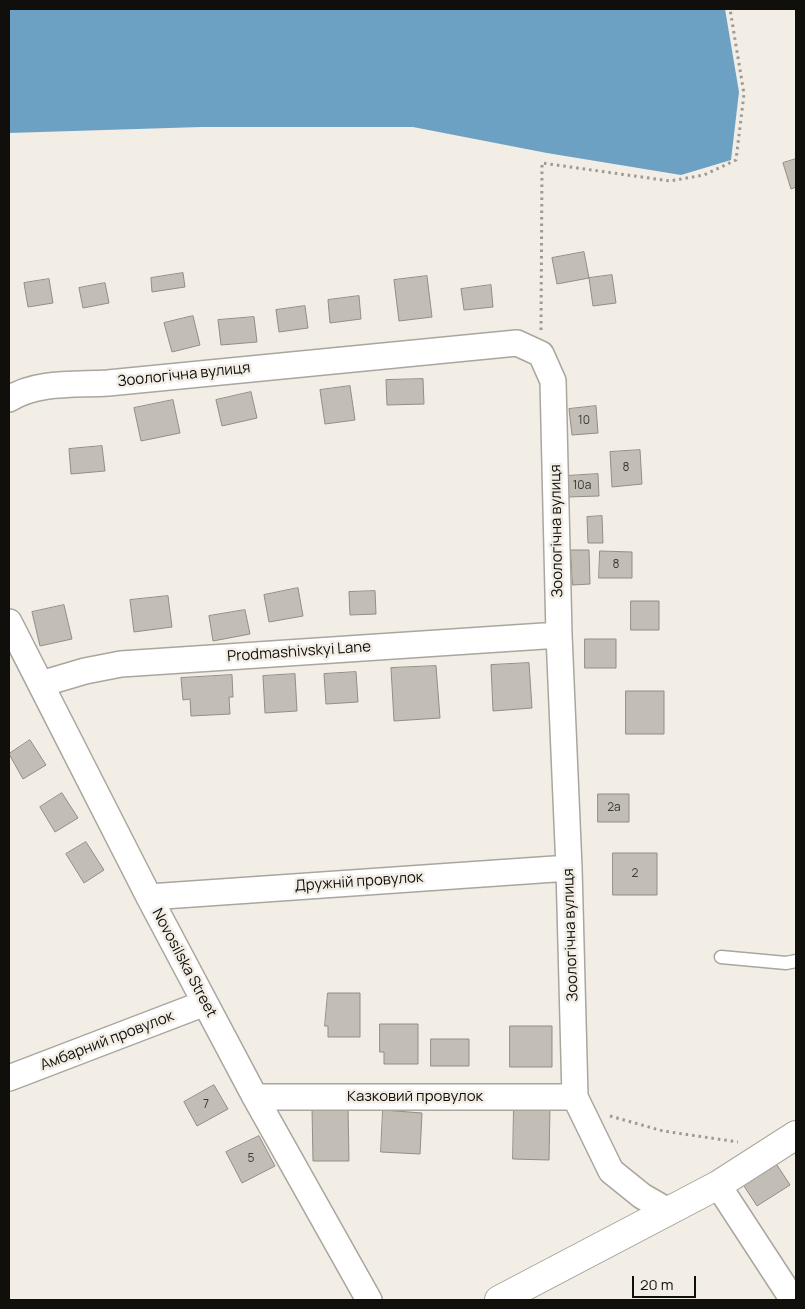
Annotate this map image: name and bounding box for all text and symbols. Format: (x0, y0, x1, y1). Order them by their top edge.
street label: Зоологічна вулиця (117, 359, 251, 391)
house number: 10 (578, 414, 590, 428)
house number: 8 (623, 461, 629, 475)
street label: Зоологічна вулиця (547, 464, 567, 598)
house number: 10а (573, 479, 591, 493)
house number: 8 (613, 558, 619, 572)
street label: Prodmashivskyi Lane (227, 638, 371, 666)
house number: 2а (607, 801, 621, 815)
house number: 2 (632, 867, 638, 881)
street label: Зоологічна вулиця (560, 868, 582, 1002)
street label: Дружній провулок (294, 869, 424, 895)
street label: Novosilska Street (148, 906, 220, 1020)
street label: Амбарний провулок (38, 1007, 176, 1075)
street label: Казковий провулок (347, 1088, 483, 1106)
house number: 7 (203, 1098, 209, 1112)
house number: 5 (248, 1152, 254, 1166)
scale bar (635, 1266, 699, 1298)
text: 20 m (640, 1274, 673, 1295)

